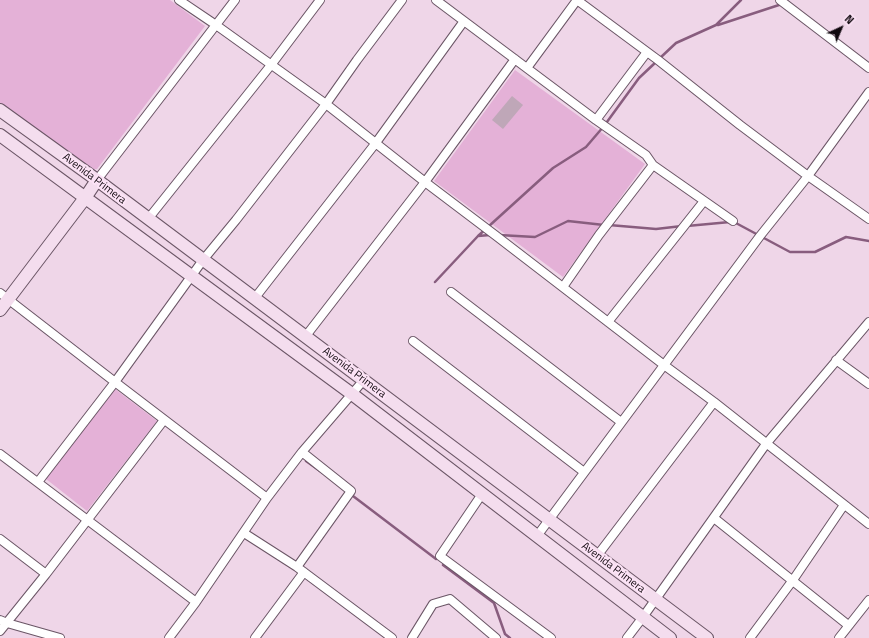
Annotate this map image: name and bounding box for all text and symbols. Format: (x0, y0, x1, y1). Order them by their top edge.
north arrow (821, 8, 861, 48)
text: N (841, 11, 858, 28)
street label: Avenida Primera (60, 151, 128, 207)
street label: Avenida Primera (320, 345, 388, 401)
street label: Avenida Primera (579, 540, 647, 596)

